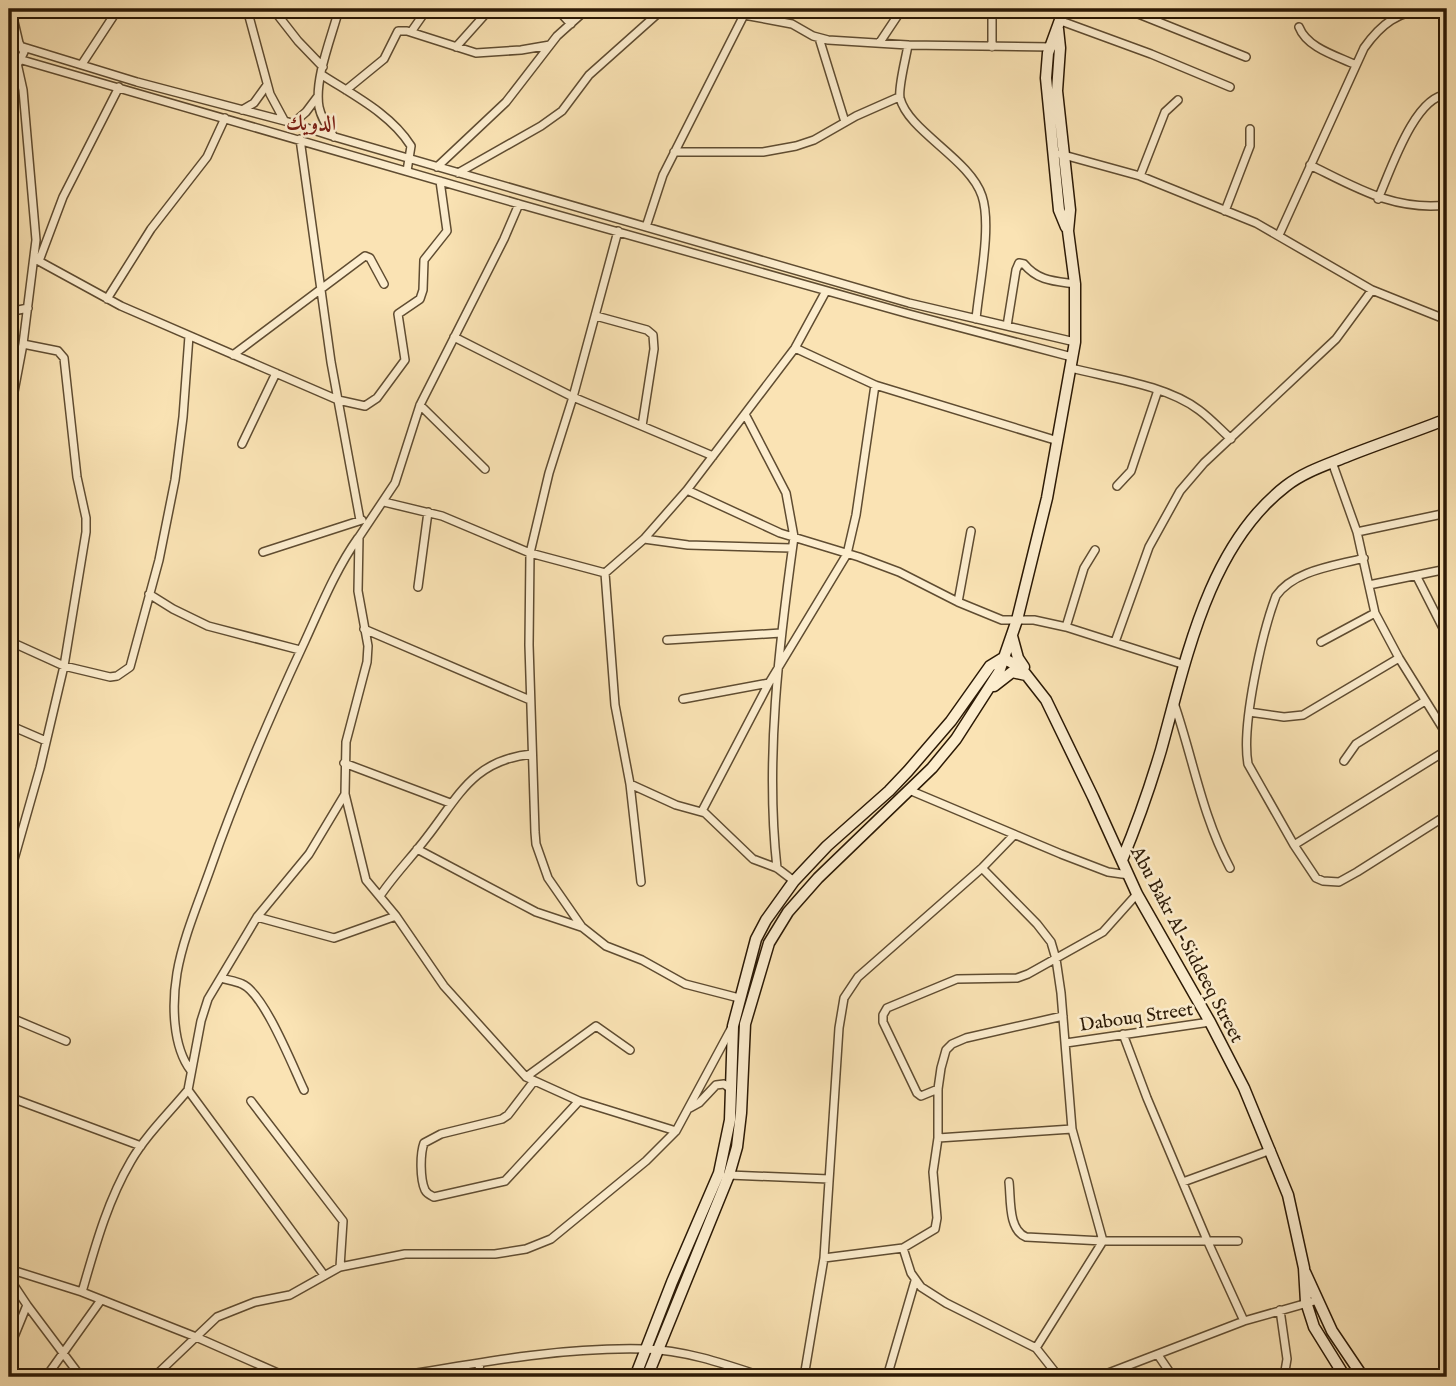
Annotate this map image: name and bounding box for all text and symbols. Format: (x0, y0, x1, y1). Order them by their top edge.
district label: الدويك (286, 111, 336, 138)
street label: Abu Bakr Al-Siddeeq Street (1124, 842, 1248, 1048)
street label: Dabouq Street (1078, 998, 1195, 1038)

